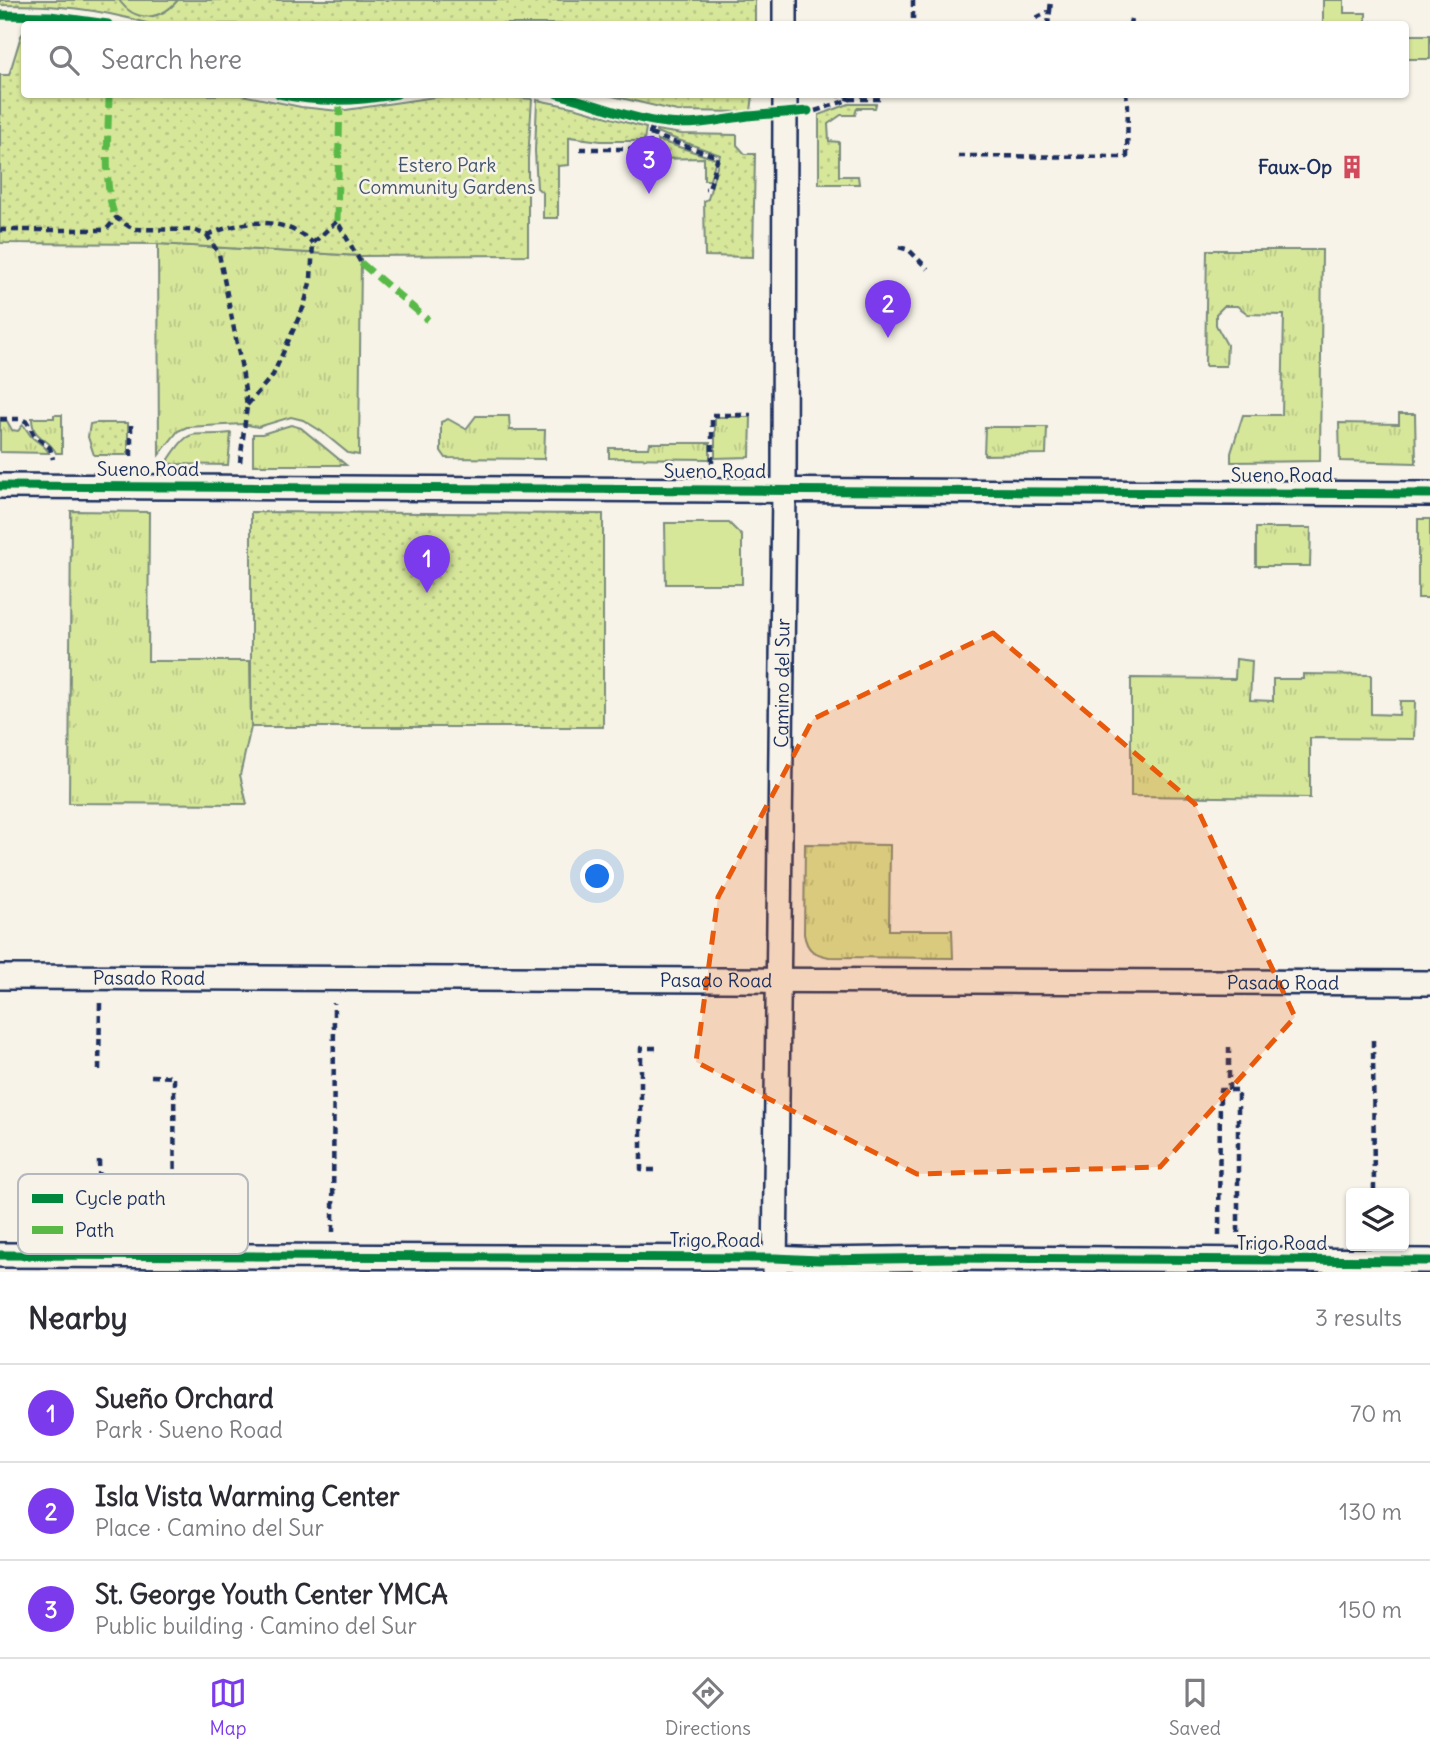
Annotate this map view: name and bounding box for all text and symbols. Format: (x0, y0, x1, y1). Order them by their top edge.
search box (21, 21, 1409, 98)
icon: search (45, 41, 83, 79)
text: Search here (101, 43, 242, 76)
pin: 3 (626, 136, 672, 194)
park label: Estero Park Community Gardens (358, 153, 536, 199)
building icon: Faux-Op (1338, 153, 1366, 181)
place label: Faux-Op (1258, 155, 1332, 179)
pin: 2 (865, 280, 911, 338)
street label: Sueno Road (97, 457, 199, 481)
street label: Sueno Road (664, 459, 766, 483)
street label: Sueno Road (1231, 463, 1333, 487)
pin: 1 (404, 535, 450, 593)
street label: Camino del Sur (769, 618, 795, 748)
your location (580, 859, 614, 893)
street label: Pasado Road (93, 965, 205, 990)
street label: Pasado Road (660, 968, 772, 992)
street label: Pasado Road (1227, 970, 1339, 995)
legend (18, 1174, 248, 1254)
text: Cycle path (75, 1186, 166, 1210)
map controls (1346, 1188, 1409, 1251)
button: layers (1346, 1188, 1409, 1251)
text: Path (75, 1218, 114, 1242)
street label: Trigo Road (669, 1228, 761, 1252)
street label: Trigo Road (1236, 1231, 1328, 1255)
text: Nearby (28, 1299, 128, 1337)
text: 3 results (1315, 1303, 1402, 1332)
text: Sueño Orchard (95, 1382, 274, 1415)
text: 1 (46, 1399, 56, 1428)
text: 70 m (1350, 1399, 1402, 1428)
text: Park · Sueno Road (95, 1415, 283, 1444)
text: Isla Vista Warming Center (95, 1480, 400, 1513)
text: 2 (45, 1497, 57, 1526)
text: 130 m (1339, 1497, 1402, 1526)
text: Place · Camino del Sur (95, 1513, 324, 1542)
text: St. George Youth Center YMCA (95, 1578, 448, 1611)
text: 3 (44, 1595, 58, 1624)
text: 150 m (1339, 1595, 1402, 1624)
text: Public building · Camino del Sur (95, 1611, 417, 1640)
tab: Map (209, 1674, 247, 1740)
tab: Directions (665, 1674, 751, 1740)
tab: Saved (1169, 1674, 1221, 1740)

